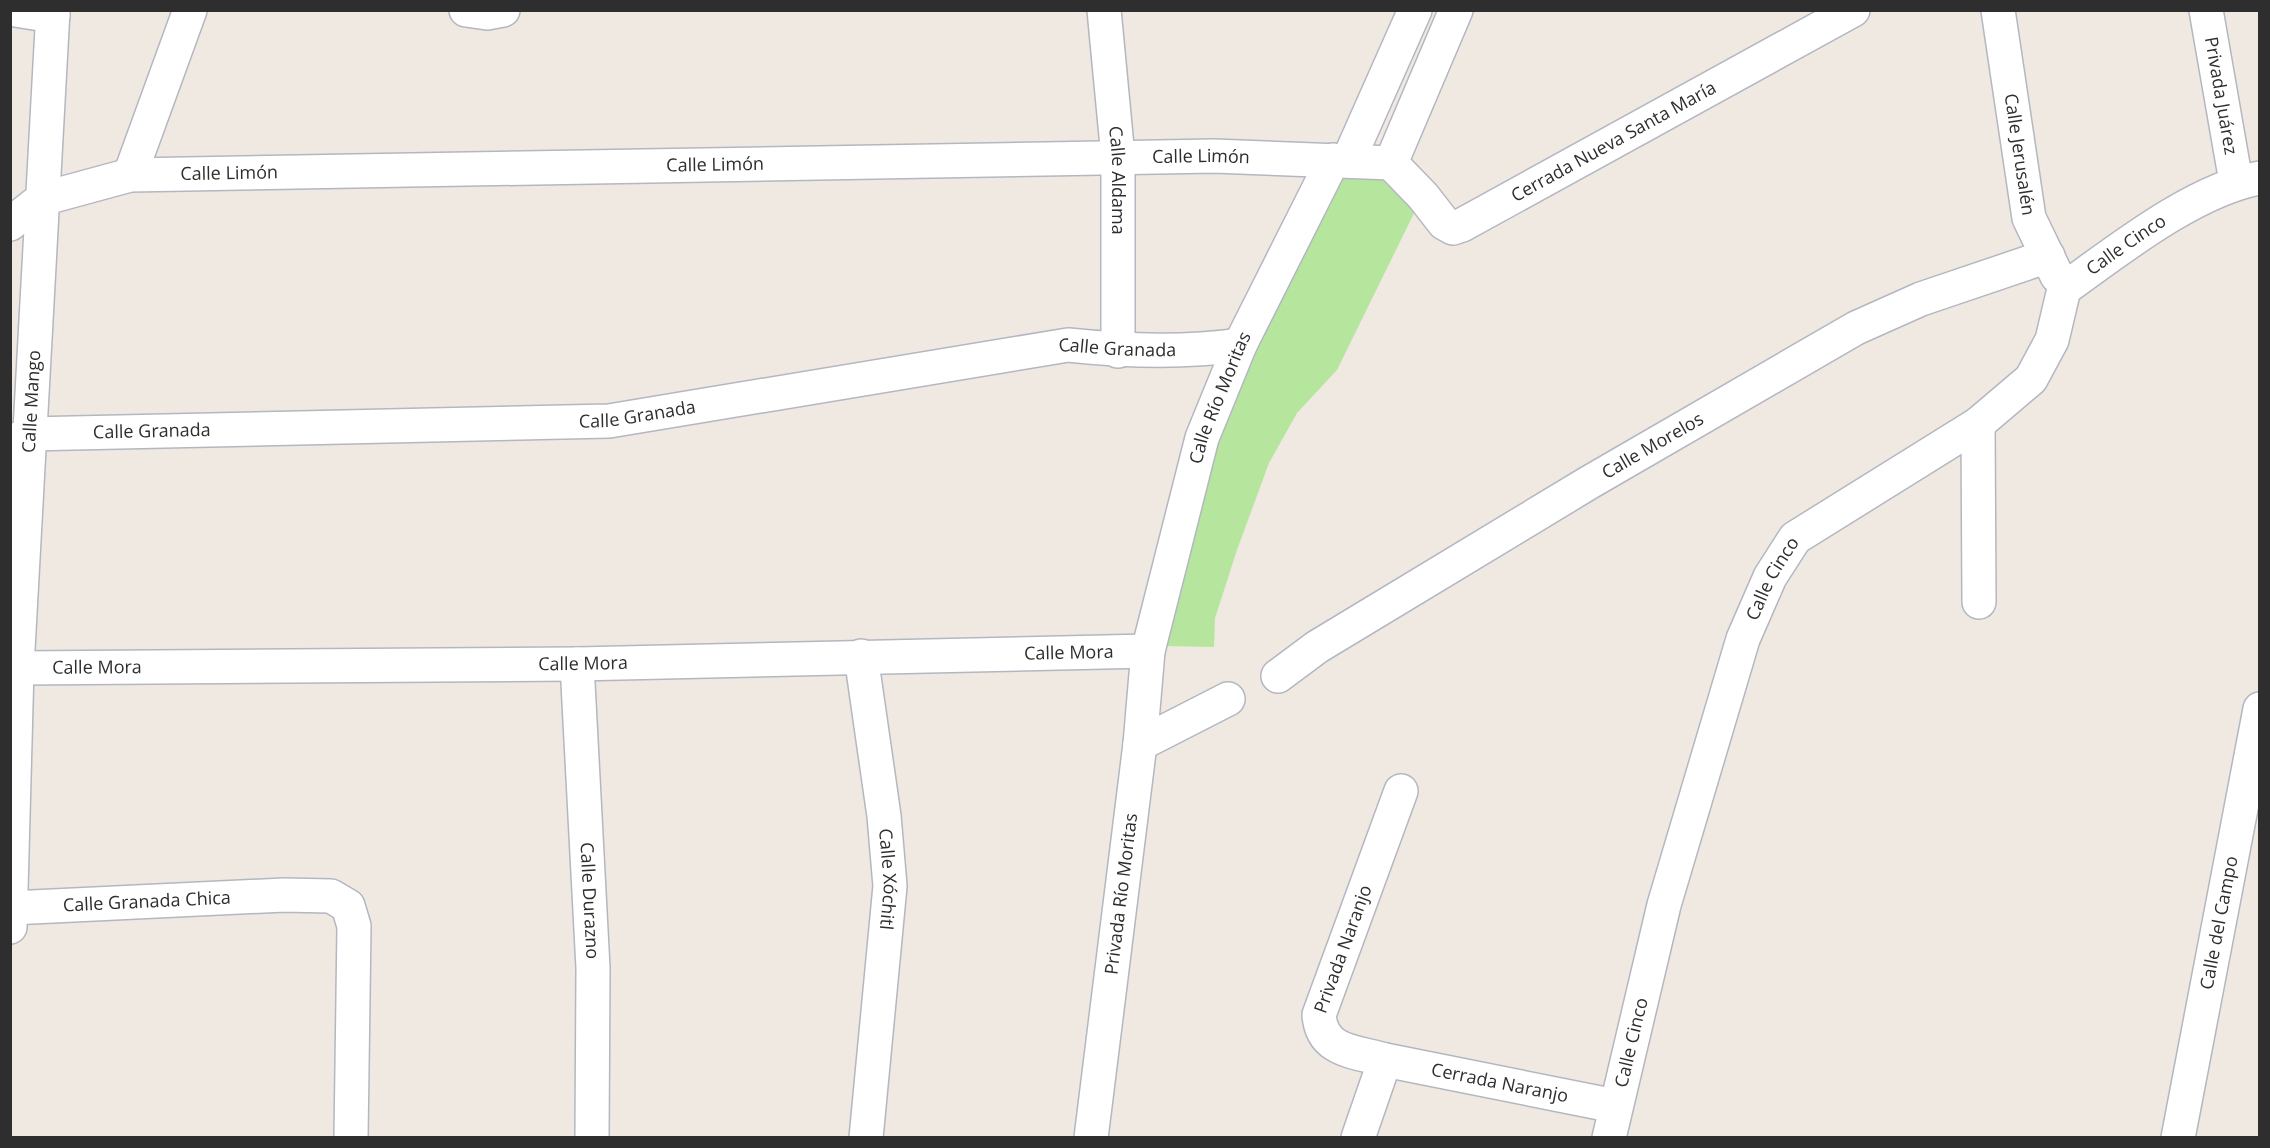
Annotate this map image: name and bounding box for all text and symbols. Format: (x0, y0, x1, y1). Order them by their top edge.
street label: Privada Juárez (2200, 35, 2244, 156)
street label: Cerrada Nueva Santa María (1506, 75, 1720, 207)
street label: Calle Jerusalén (2000, 92, 2041, 217)
street label: Calle Aldama (1104, 125, 1131, 235)
street label: Calle Limón (1152, 143, 1250, 168)
street label: Calle Limón (666, 151, 764, 177)
street label: Calle Limón (180, 159, 278, 185)
street label: Calle Cinco (2081, 208, 2170, 280)
street label: Calle Río Moritas (1183, 327, 1256, 466)
street label: Calle Granada (1057, 332, 1176, 361)
street label: Calle Mango (16, 349, 45, 454)
street label: Calle Granada (579, 394, 697, 433)
street label: Calle Morelos (1597, 406, 1707, 484)
street label: Calle Granada (93, 417, 211, 444)
street label: Calle Cinco (1740, 532, 1804, 624)
street label: Calle Mora (1024, 639, 1114, 665)
street label: Calle Mora (538, 650, 628, 675)
street label: Calle Mora (52, 654, 142, 679)
street label: Privada Río Moritas (1098, 812, 1142, 976)
street label: Calle Xóchitl (874, 827, 903, 931)
street label: Calle Durazno (575, 842, 606, 960)
street label: Calle del Campo (2194, 854, 2243, 991)
street label: Privada Naranjo (1308, 881, 1377, 1016)
street label: Calle Granada Chica (62, 885, 231, 917)
street label: Calle Cinco (1608, 995, 1653, 1090)
street label: Cerrada Naranjo (1429, 1057, 1571, 1107)

